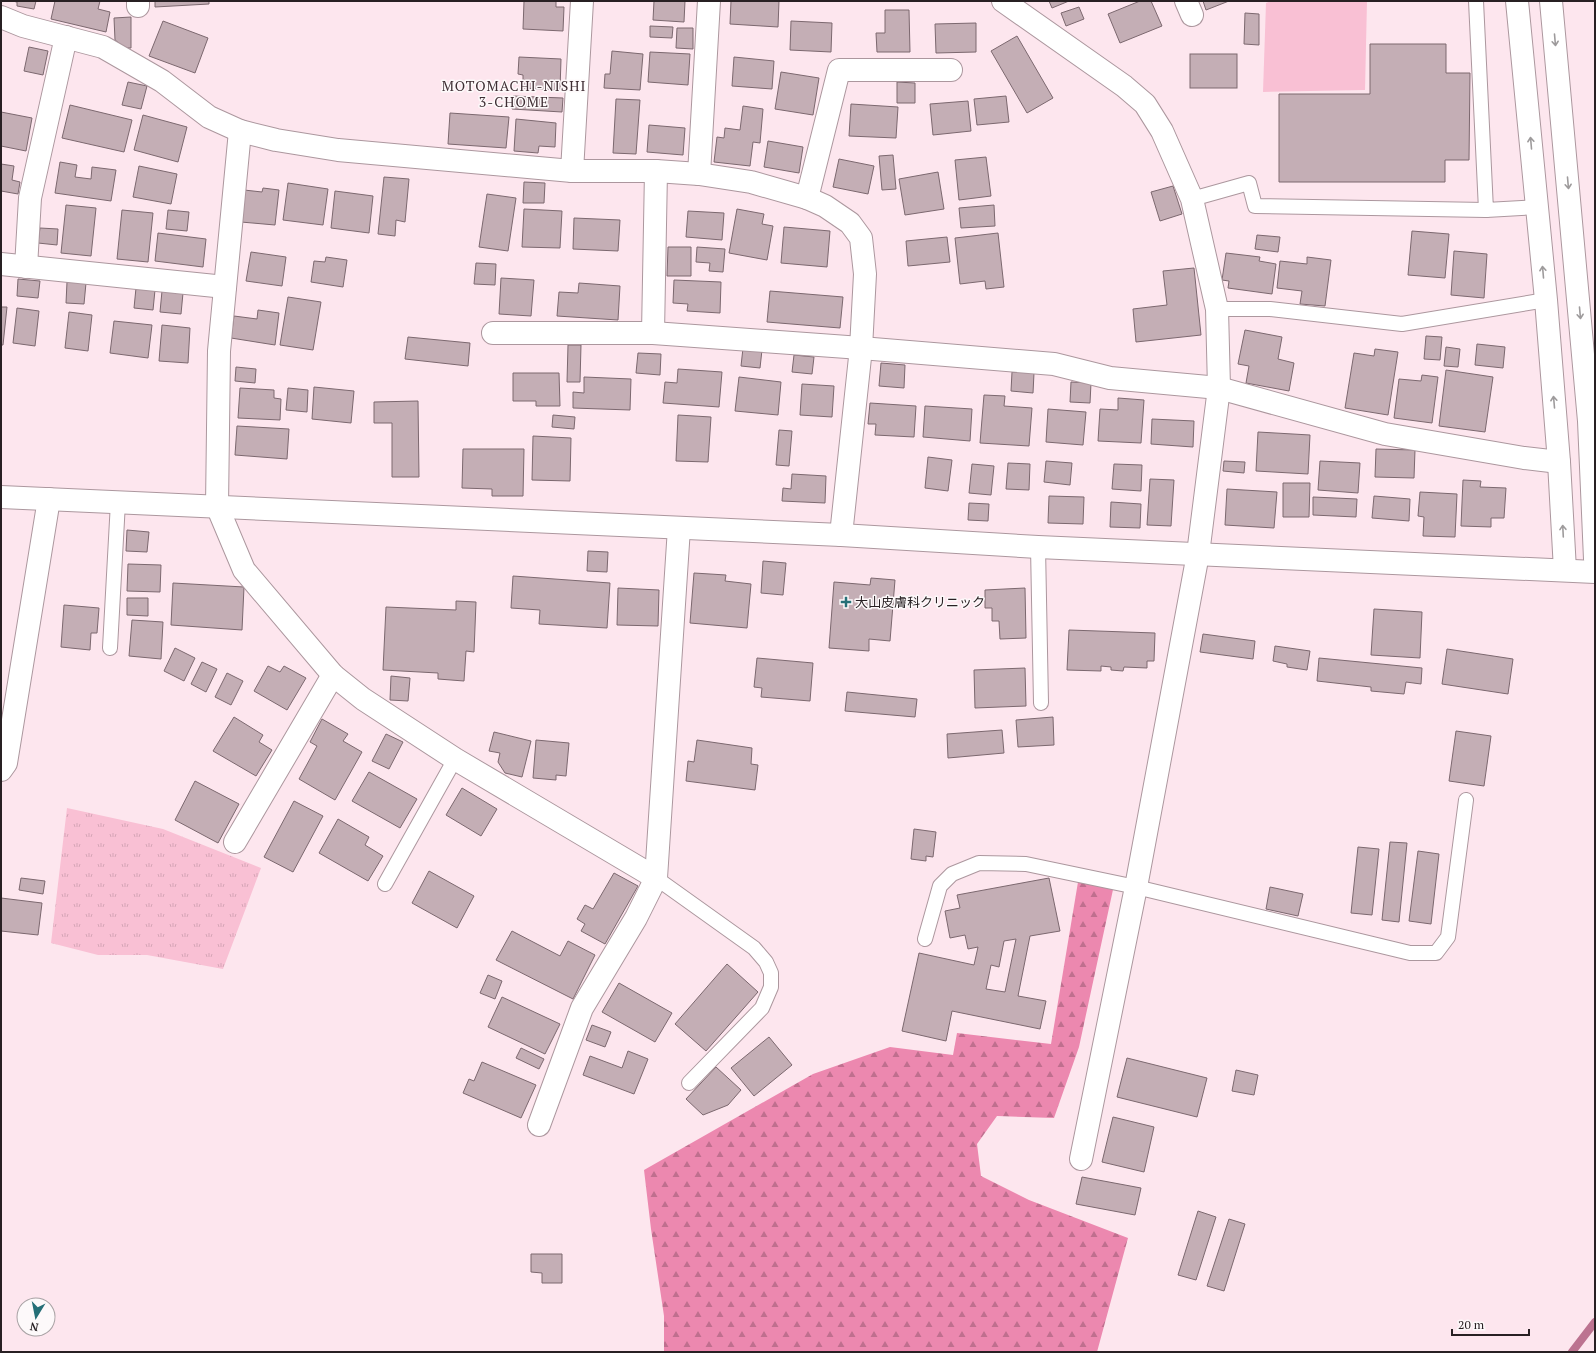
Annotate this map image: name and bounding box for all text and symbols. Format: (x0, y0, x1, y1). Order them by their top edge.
one-way arrow (1551, 33, 1558, 46)
district label: MOTOMACHI-NISHI 3-CHOME (442, 76, 586, 111)
one-way arrow (1527, 137, 1534, 150)
one-way arrow (1564, 176, 1571, 189)
one-way arrow (1539, 266, 1547, 279)
one-way arrow (1576, 306, 1583, 319)
one-way arrow (1550, 396, 1558, 409)
one-way arrow (1559, 525, 1566, 538)
place label: 大山皮膚科クリニック (855, 593, 985, 611)
marker: 大山皮膚科クリニック (840, 596, 852, 608)
north arrow (16, 1297, 56, 1337)
scale bar (1452, 1311, 1529, 1337)
text: 20 m (1458, 1317, 1485, 1332)
text: N (28, 1319, 40, 1334)

